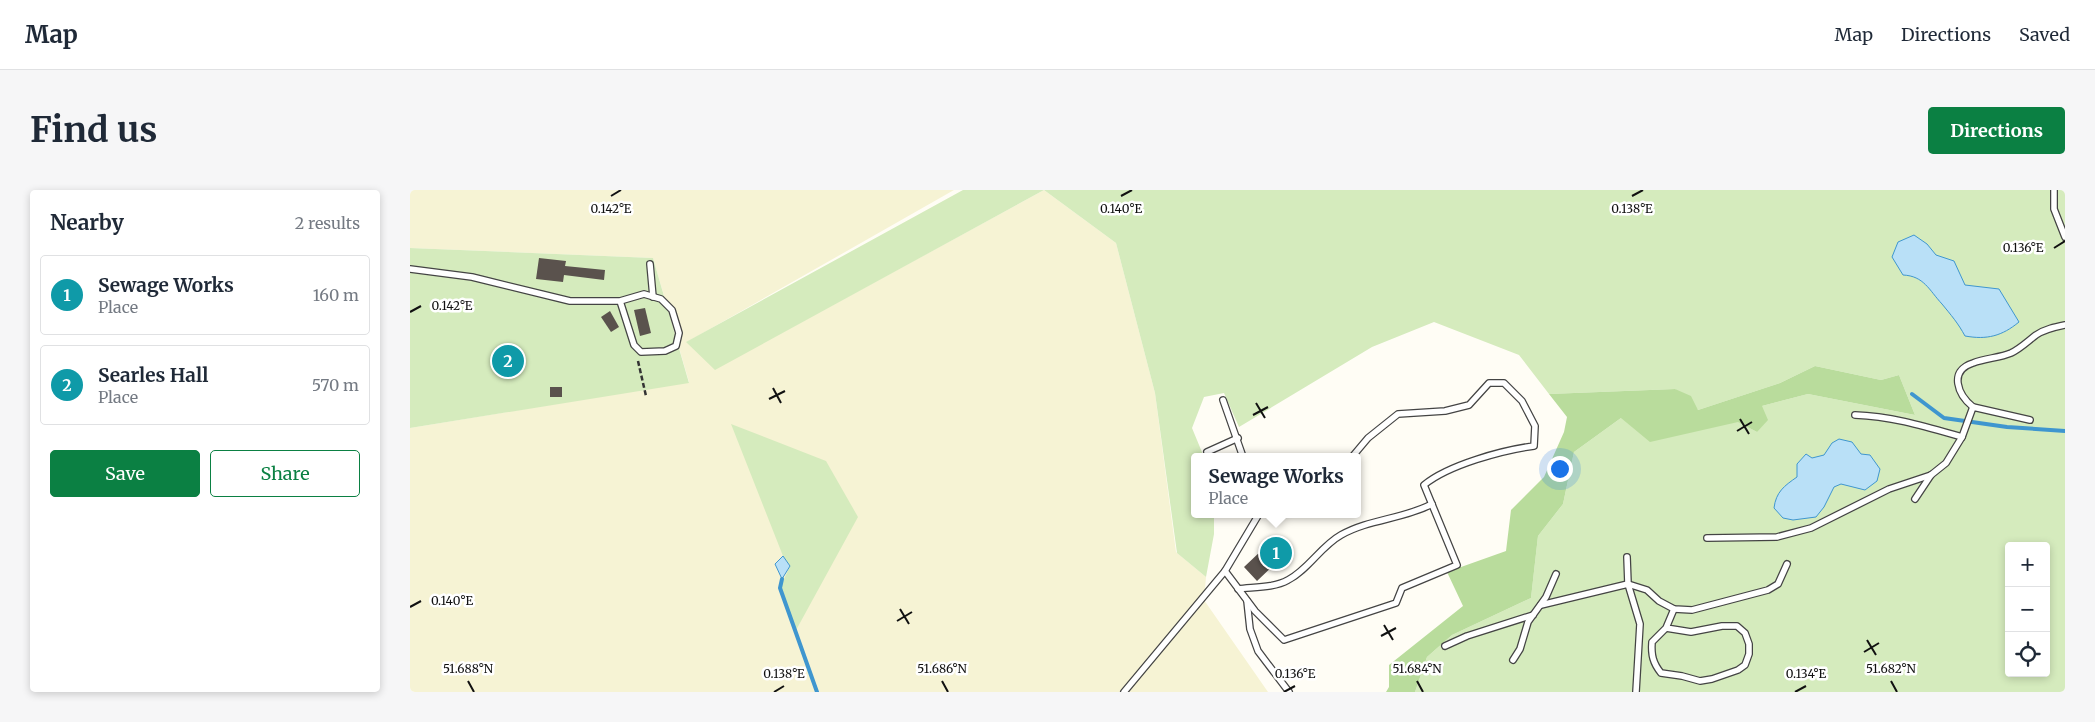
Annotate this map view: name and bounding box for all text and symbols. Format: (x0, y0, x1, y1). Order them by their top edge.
text: Map (25, 19, 78, 50)
text: Map (1835, 23, 1873, 46)
text: Directions (1901, 23, 1991, 46)
text: Saved (2019, 23, 2070, 46)
button: Directions (1928, 107, 2065, 154)
text: Find us (30, 108, 157, 152)
text: 0.142°E (591, 201, 632, 216)
text: 0.140°E (1100, 201, 1142, 216)
text: 0.138°E (1611, 201, 1653, 216)
text: Nearby (50, 209, 124, 236)
text: 2 results (295, 213, 360, 233)
text: 0.136°E (2003, 240, 2044, 255)
text: Sewage Works (98, 273, 234, 297)
text: 1 (63, 285, 71, 305)
text: 160 m (313, 285, 359, 305)
text: Place (98, 297, 138, 317)
text: 0.142°E (432, 298, 473, 313)
pin: 2 (492, 342, 524, 380)
text: Searles Hall (98, 363, 208, 387)
text: 2 (62, 375, 72, 395)
text: 570 m (312, 375, 359, 395)
text: Place (98, 387, 138, 407)
button: Save (50, 450, 200, 497)
button: Share (210, 450, 360, 497)
popup (1191, 453, 1361, 518)
your location (1547, 456, 1573, 482)
text: Sewage Works (1208, 464, 1344, 488)
text: Place (1208, 488, 1248, 508)
pin: 1 (1260, 534, 1292, 572)
map controls (2005, 542, 2050, 677)
button: + (2005, 542, 2050, 587)
button: − (2005, 587, 2050, 632)
text: 0.140°E (431, 593, 473, 608)
button: locate (2005, 632, 2050, 677)
text: 51.688°N (443, 661, 494, 676)
text: 51.686°N (917, 661, 967, 676)
text: 51.684°N (1392, 661, 1442, 676)
text: 51.682°N (1866, 661, 1917, 676)
text: 0.138°E (763, 666, 805, 681)
text: 0.136°E (1275, 666, 1316, 681)
text: 0.134°E (1786, 666, 1827, 681)

